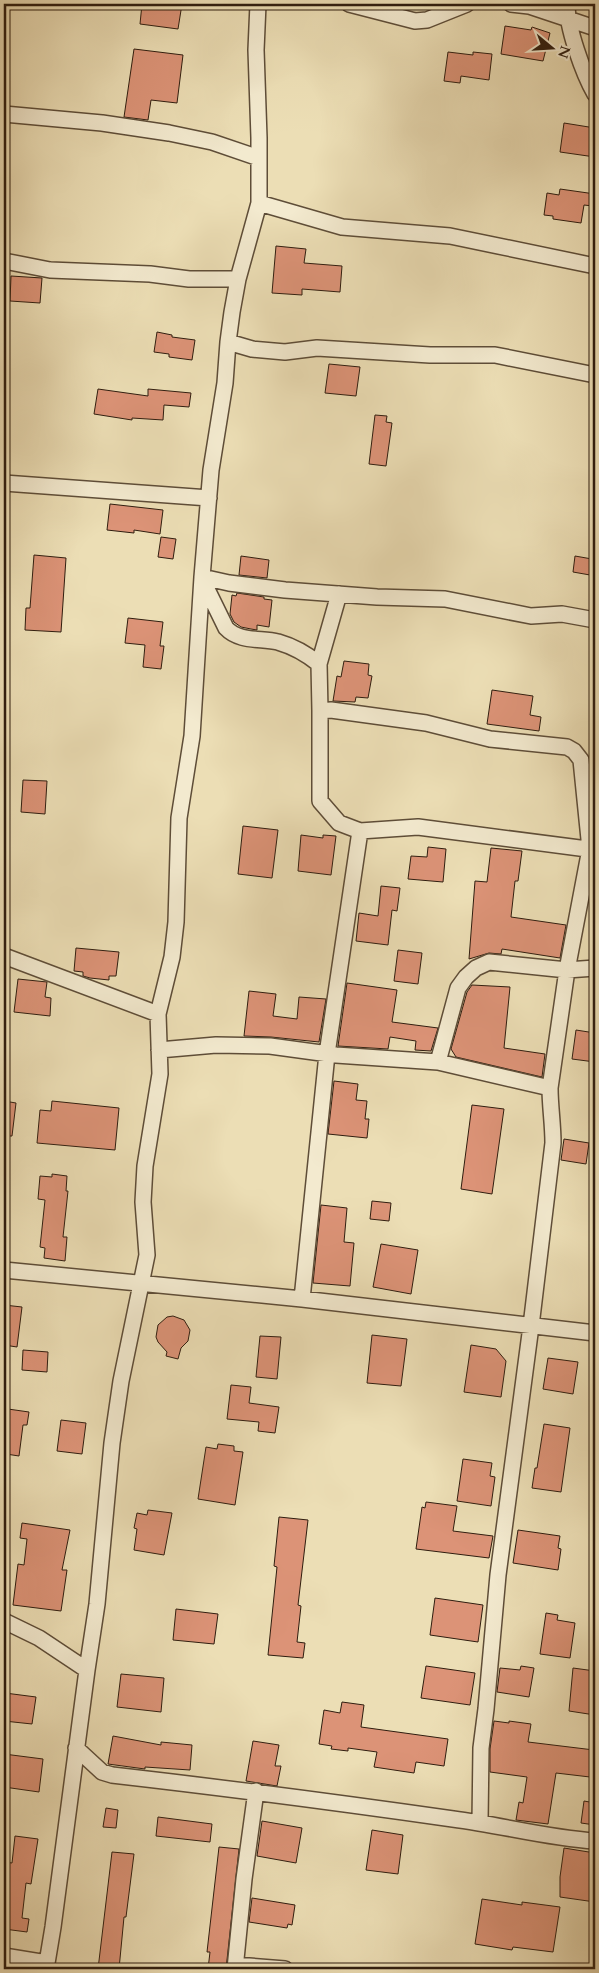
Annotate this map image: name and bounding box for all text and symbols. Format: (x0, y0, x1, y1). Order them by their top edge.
north arrow (526, 22, 576, 72)
text: N (553, 43, 575, 61)

